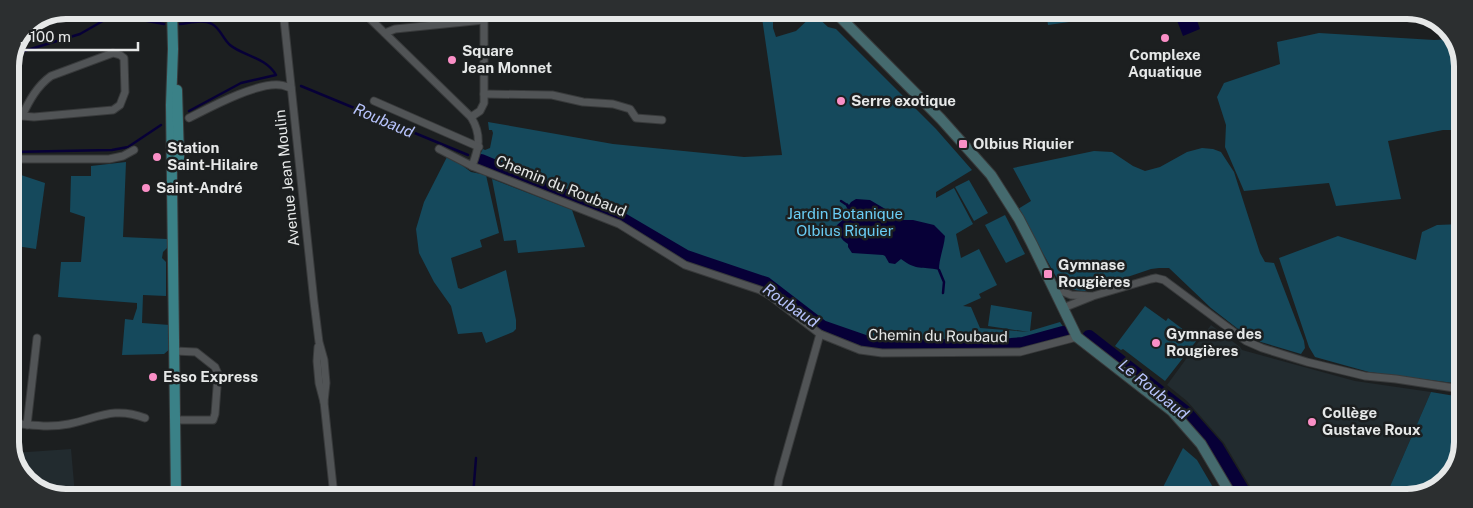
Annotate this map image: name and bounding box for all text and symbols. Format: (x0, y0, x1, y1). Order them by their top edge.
scale bar (22, 20, 139, 52)
text: 100 m (30, 28, 71, 45)
marker: Complexe Aquatique (1159, 32, 1171, 44)
place label: Square Jean Monnet (462, 42, 552, 76)
place label: Complexe Aquatique (1128, 46, 1202, 80)
marker: Square Jean Monnet (446, 54, 458, 66)
place label: Serre exotique (851, 92, 956, 109)
marker: Serre exotique (835, 95, 847, 107)
water label: Roubaud (351, 99, 418, 142)
street label: Avenue Jean Moulin (271, 109, 302, 247)
place label: Olbius Riquier (973, 135, 1074, 152)
marker: Olbius Riquier (957, 138, 969, 150)
place label: Station Saint-Hilaire (167, 139, 258, 173)
marker: Station Saint-Hilaire (151, 151, 163, 163)
street label: Chemin du Roubaud (493, 152, 629, 220)
place label: Saint-André (156, 179, 243, 196)
marker: Saint-André (140, 182, 152, 194)
park label: Jardin Botanique Olbius Riquier (787, 205, 903, 239)
place label: Gymnase Rougières (1058, 256, 1130, 290)
marker: Gymnase Rougières (1042, 268, 1054, 280)
water label: Roubaud (759, 279, 823, 332)
place label: Gymnase des Rougières (1166, 325, 1262, 359)
street label: Chemin du Roubaud (868, 326, 1008, 345)
marker: Gymnase des Rougières (1150, 337, 1162, 349)
water label: Le Roubaud (1115, 355, 1193, 424)
place label: Esso Express (163, 368, 258, 385)
marker: Esso Express (147, 371, 159, 383)
place label: Collège Gustave Roux (1322, 404, 1421, 438)
marker: Collège Gustave Roux (1306, 416, 1318, 428)

